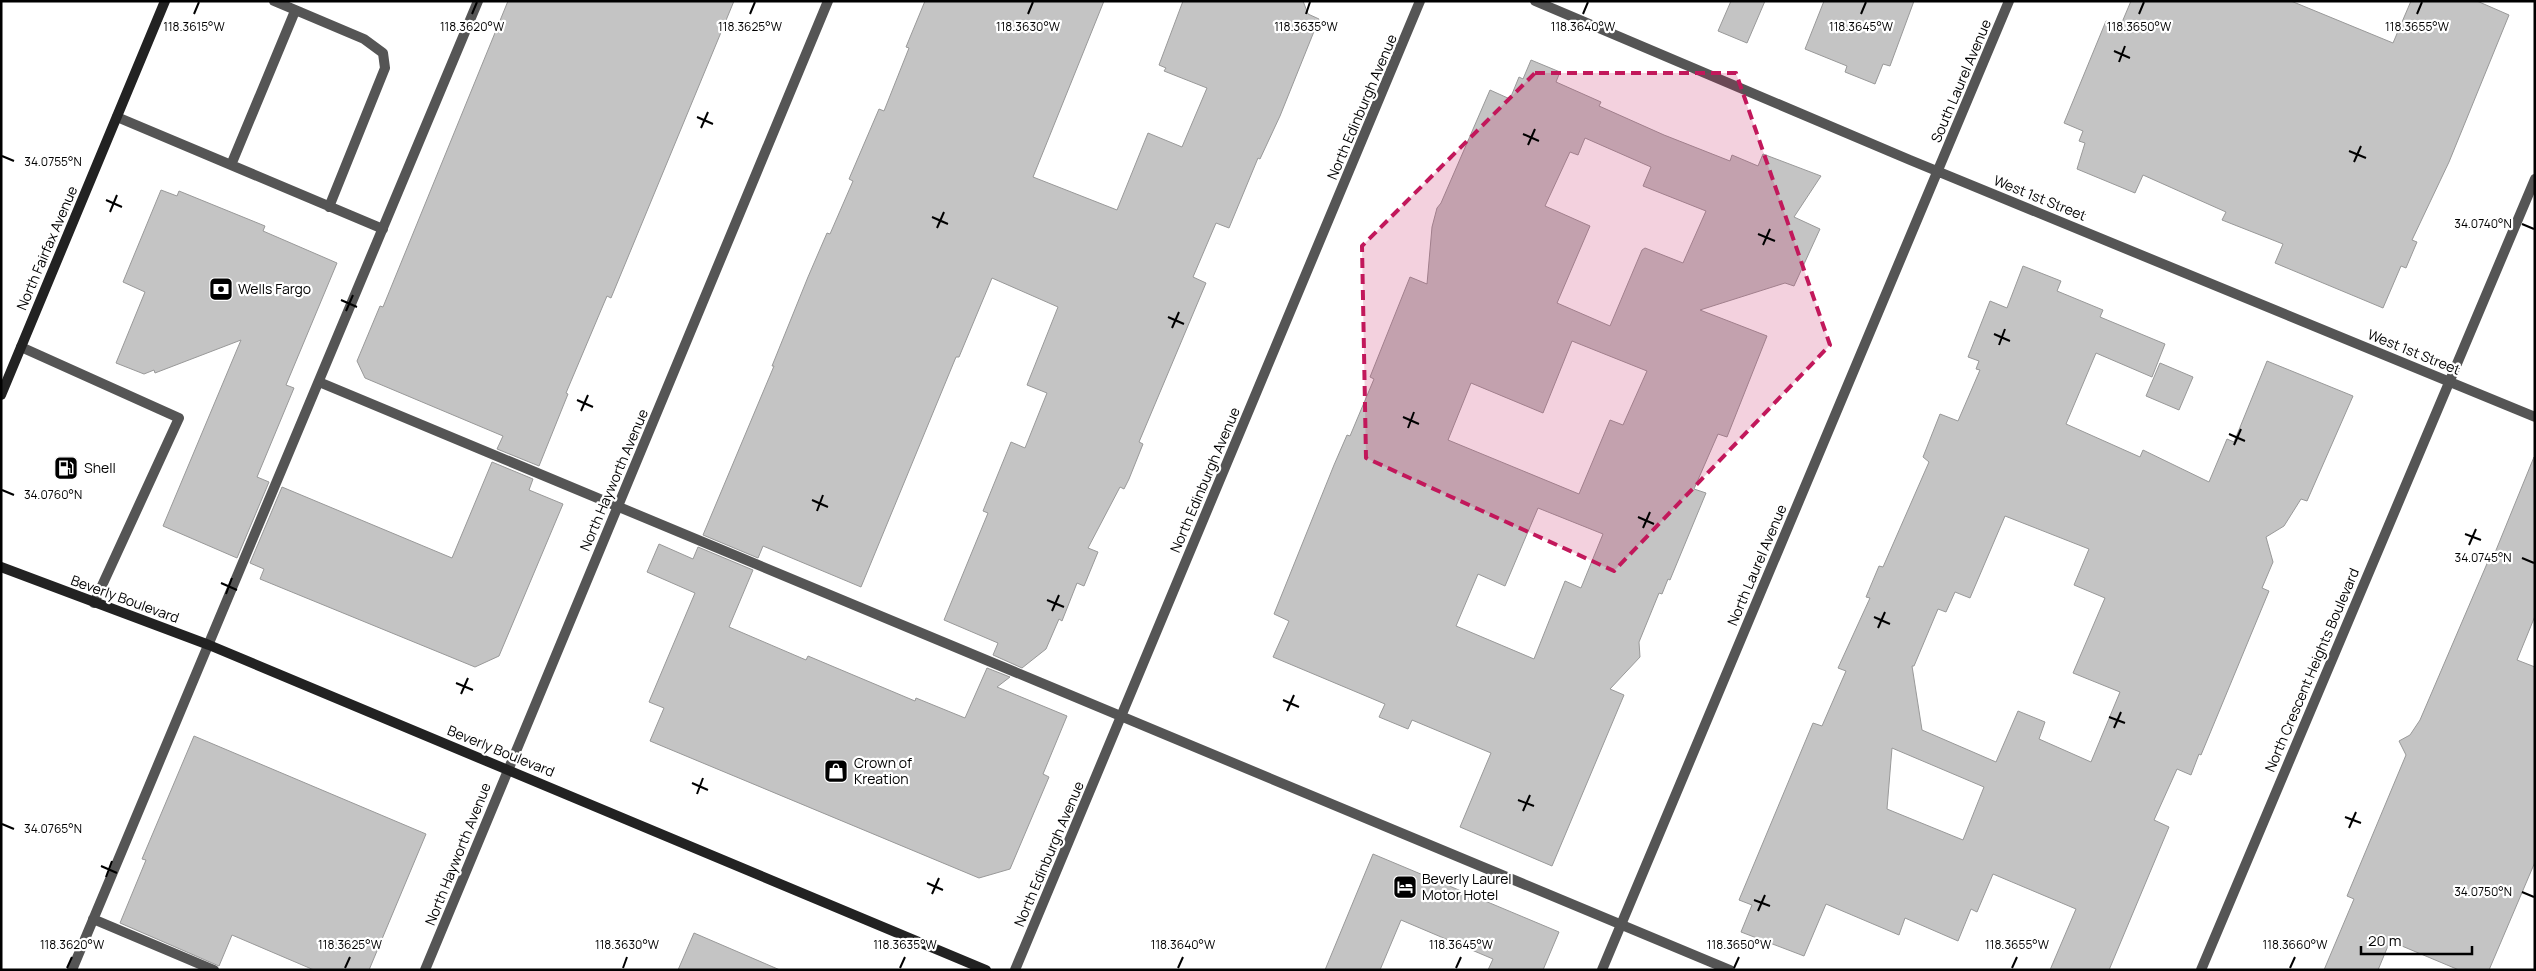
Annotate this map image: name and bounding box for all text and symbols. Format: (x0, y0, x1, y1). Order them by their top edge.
street label: South Laurel Avenue (1926, 16, 1995, 145)
text: 118.3615°W (163, 18, 226, 35)
text: 118.3620°W (440, 18, 505, 35)
text: 118.3625°W (718, 18, 783, 35)
text: 118.3630°W (996, 18, 1061, 35)
text: 118.3635°W (1274, 18, 1339, 35)
text: 118.3640°W (1551, 18, 1616, 35)
text: 118.3645°W (1829, 18, 1894, 35)
text: 118.3650°W (2107, 18, 2172, 35)
text: 118.3655°W (2385, 18, 2450, 35)
street label: North Edinburgh Avenue (1322, 31, 1401, 182)
text: 34.0755°N (24, 153, 82, 170)
street label: West 1st Street (1991, 170, 2090, 225)
street label: North Fairfax Avenue (12, 183, 81, 313)
text: 34.0740°N (2454, 215, 2512, 232)
bank icon: Wells Fargo (208, 276, 234, 302)
place label: Wells Fargo (238, 279, 311, 298)
street label: West 1st Street (2365, 324, 2464, 379)
street label: North Edinburgh Avenue (1165, 404, 1244, 555)
street label: North Hayworth Avenue (575, 406, 652, 554)
fuel station icon: Shell (53, 455, 79, 481)
place label: Shell (84, 458, 116, 477)
text: 34.0760°N (24, 486, 82, 503)
street label: North Laurel Avenue (1722, 501, 1791, 628)
text: 34.0745°N (2455, 549, 2512, 566)
street label: North Crescent Heights Boulevard (2260, 565, 2363, 775)
street label: Beverly Boulevard (68, 570, 182, 627)
street label: Beverly Boulevard (445, 720, 558, 781)
place label: Crown of Kreation (854, 753, 912, 788)
shop icon: Crown of Kreation (823, 758, 849, 784)
street label: North Edinburgh Avenue (1009, 778, 1088, 929)
street label: North Hayworth Avenue (420, 780, 495, 928)
text: 34.0765°N (24, 820, 82, 837)
place label: Beverly Laurel Motor Hotel (1422, 869, 1512, 904)
hotel icon: Beverly Laurel Motor Hotel (1392, 874, 1418, 900)
text: 34.0750°N (2454, 883, 2512, 900)
scale bar (2361, 924, 2472, 956)
text: 20 m (2368, 930, 2401, 951)
text: 118.3620°W (40, 936, 105, 953)
text: 118.3625°W (318, 936, 383, 953)
text: 118.3630°W (595, 936, 660, 953)
text: 118.3635°W (873, 936, 938, 953)
text: 118.3640°W (1151, 936, 1216, 953)
text: 118.3645°W (1429, 936, 1494, 953)
text: 118.3650°W (1707, 936, 1772, 953)
text: 118.3655°W (1985, 936, 2050, 953)
text: 118.3660°W (2263, 936, 2328, 953)

